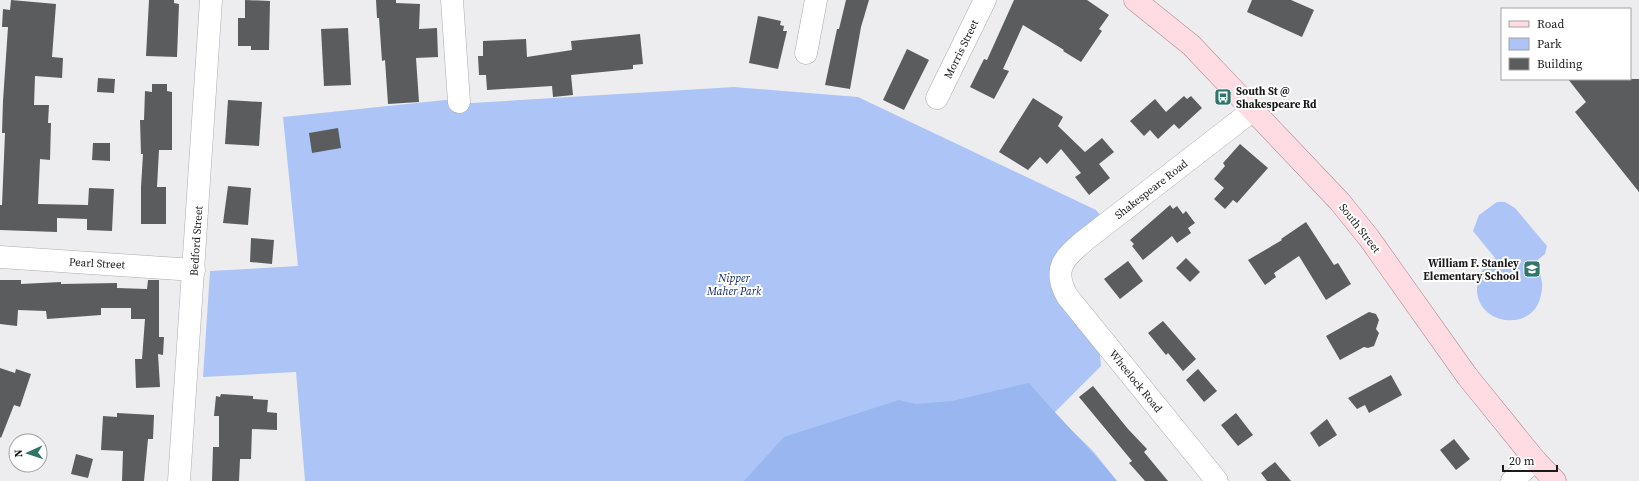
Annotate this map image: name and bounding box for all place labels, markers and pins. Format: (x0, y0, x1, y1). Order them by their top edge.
place label: South St @ Shakespeare Rd (1236, 84, 1317, 112)
bus stop icon: South St @ Shakespeare Rd (1213, 87, 1233, 107)
place label: William F. Stanley Elementary School (1423, 256, 1519, 284)
school or university icon: William F. Stanley Elementary School (1522, 259, 1542, 279)

